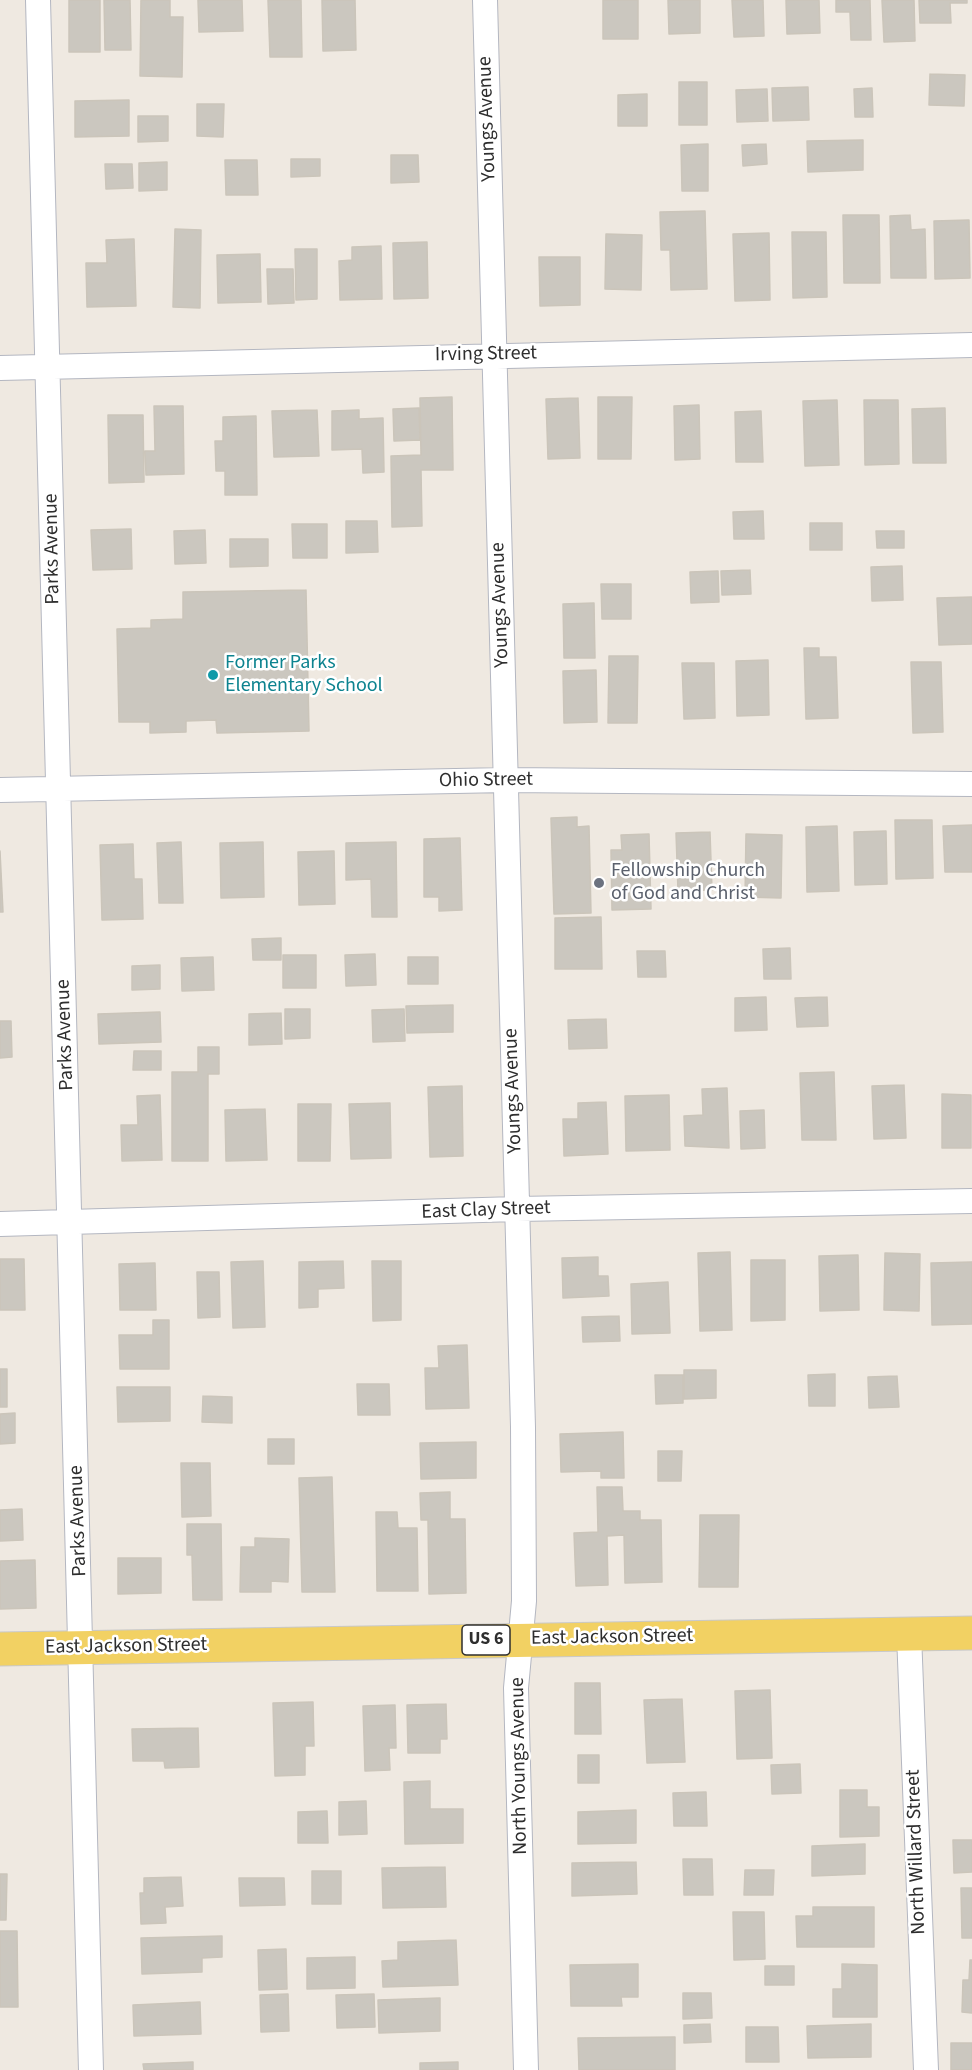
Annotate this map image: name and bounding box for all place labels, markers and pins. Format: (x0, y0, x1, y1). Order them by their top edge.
place label: Former Parks Elementary School (225, 652, 383, 699)
marker: Former Parks Elementary School (206, 668, 220, 682)
place label: Fellowship Church of God and Christ (611, 860, 765, 907)
marker: Fellowship Church of God and Christ (592, 876, 606, 890)

